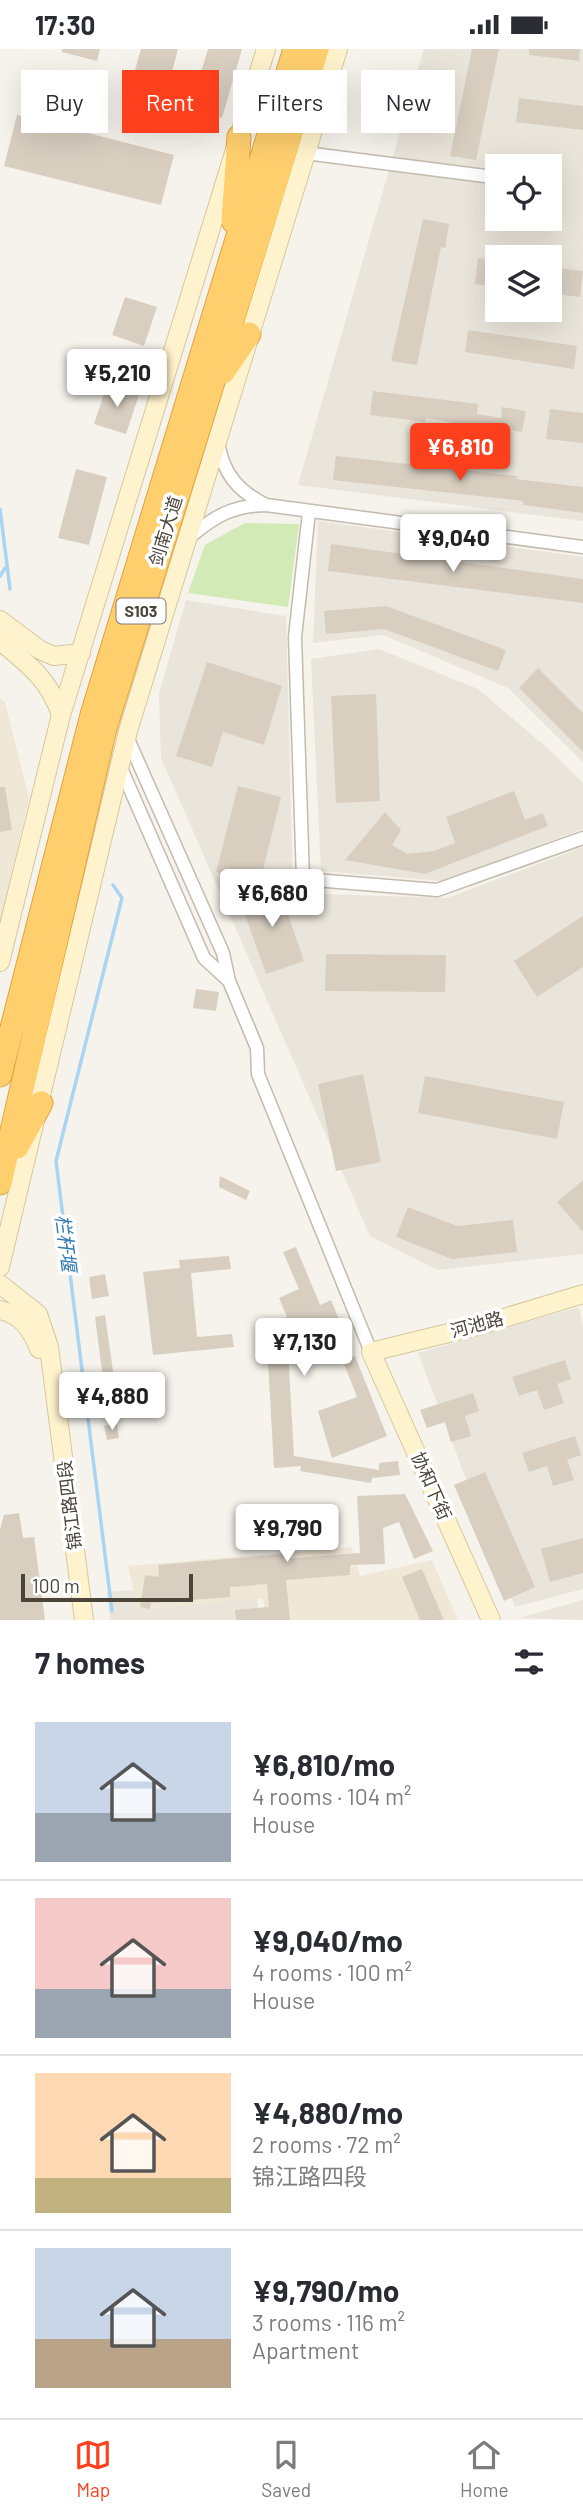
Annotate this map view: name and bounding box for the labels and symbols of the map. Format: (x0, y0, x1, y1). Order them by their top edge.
pin: ¥5,210 (60, 349, 174, 409)
pin: ¥6,810 (403, 423, 517, 483)
street label: 剑南大道 (144, 493, 186, 568)
pin: ¥9,040 (396, 515, 510, 574)
road number: S103 (116, 599, 166, 624)
pin: ¥6,680 (215, 869, 329, 929)
water label: 栏杆堰 (52, 1213, 82, 1276)
street label: 河池路 (448, 1306, 506, 1342)
pin: ¥7,130 (247, 1319, 361, 1378)
pin: ¥4,880 (55, 1373, 169, 1432)
street label: 协和下街 (407, 1448, 457, 1523)
street label: 锦江路四段 (53, 1459, 85, 1551)
pin: ¥9,790 (230, 1505, 344, 1564)
scale bar (21, 1571, 192, 1603)

